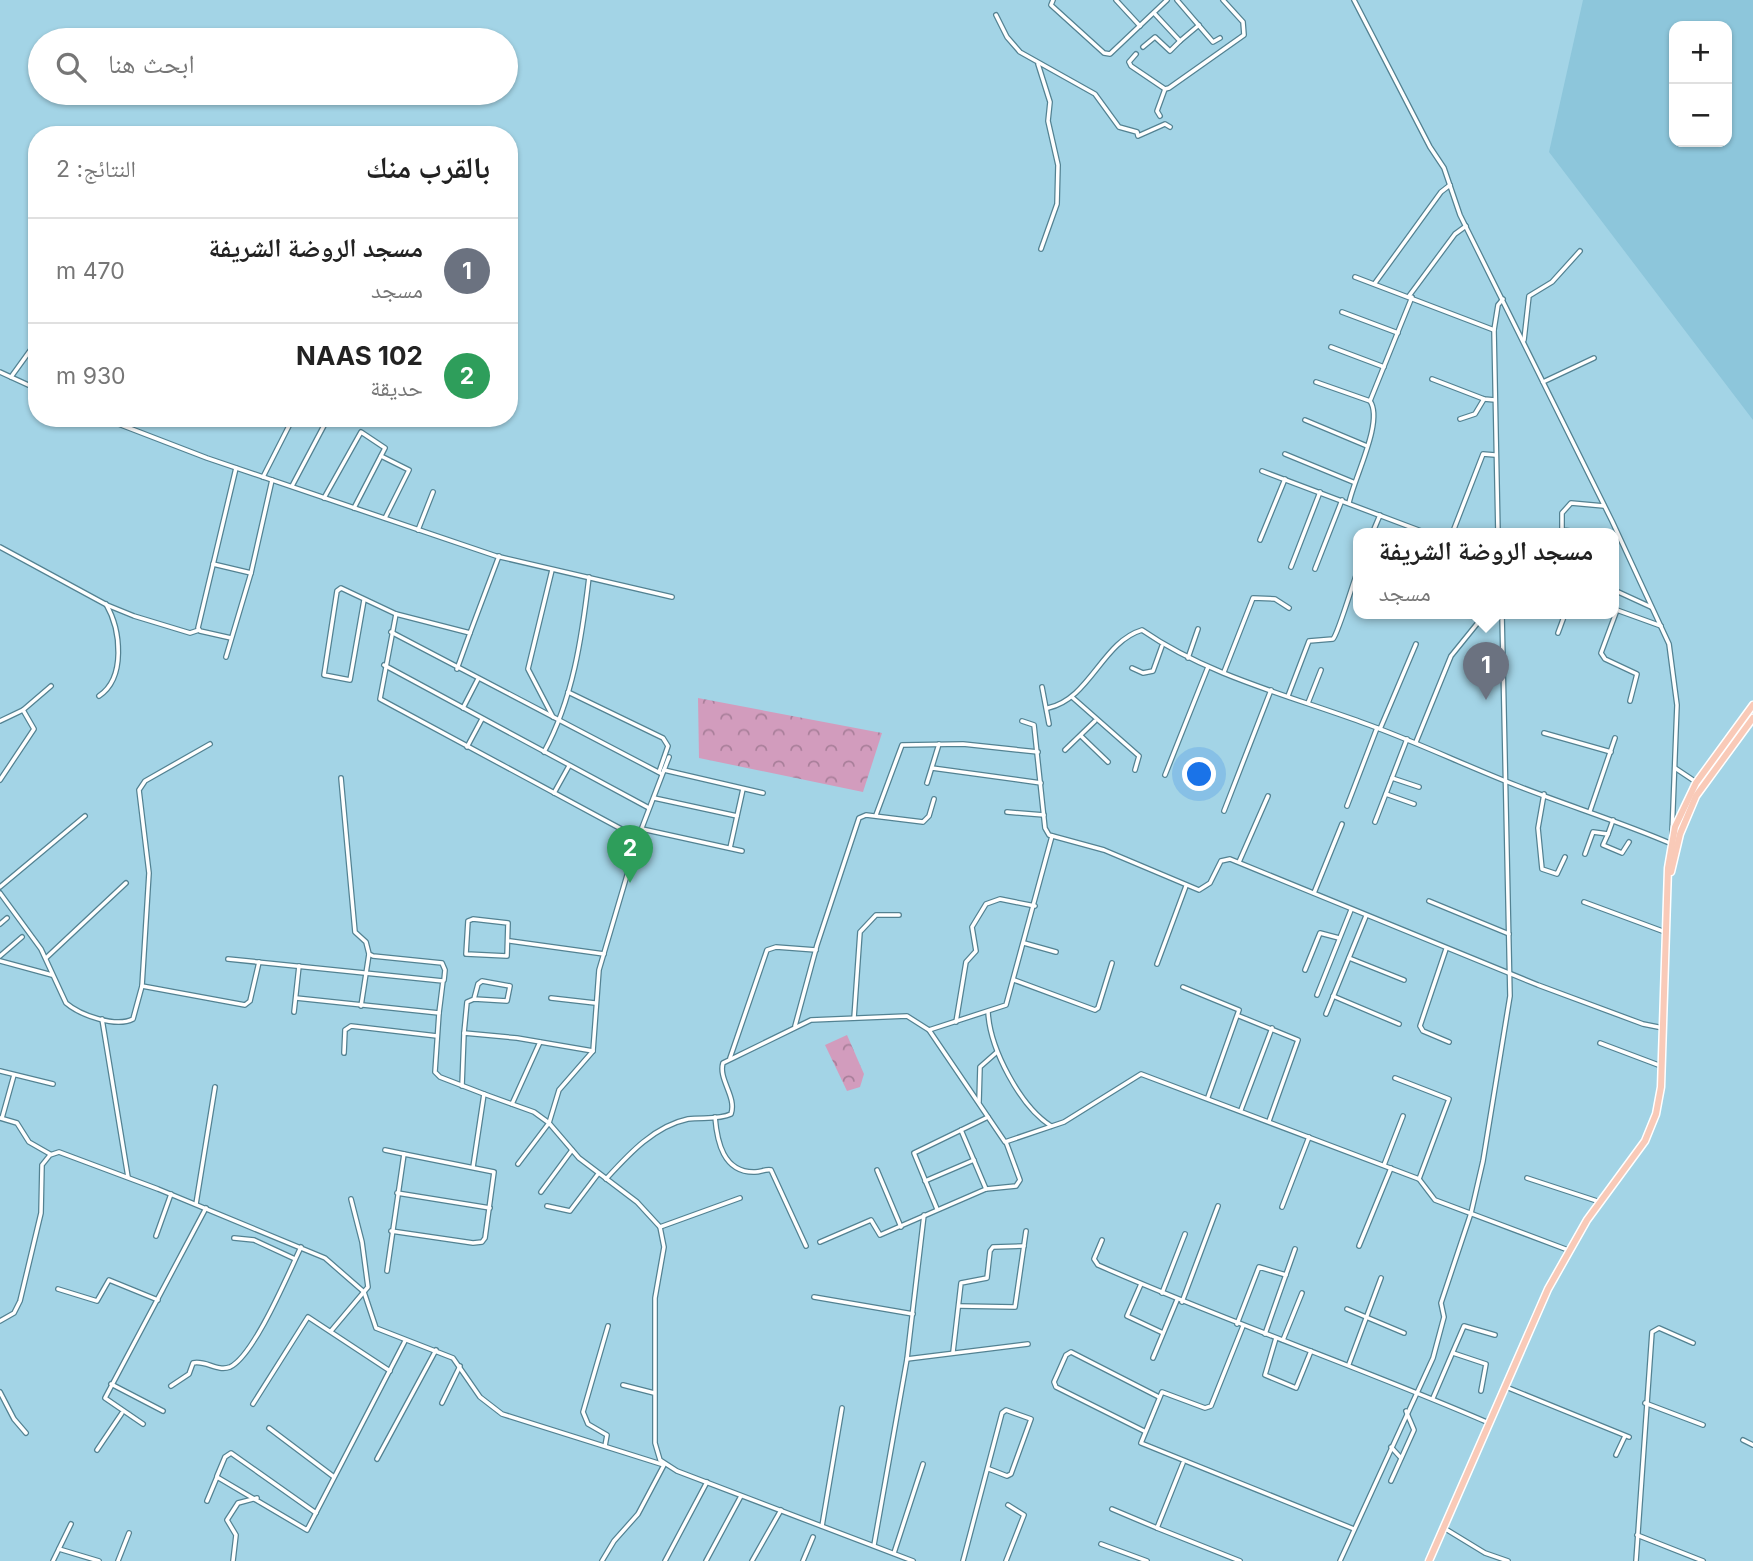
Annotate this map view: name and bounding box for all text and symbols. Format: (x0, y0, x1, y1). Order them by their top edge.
map controls (1669, 21, 1732, 147)
button: + (1669, 21, 1732, 84)
search box (28, 28, 518, 105)
icon: search (52, 48, 90, 86)
text: ابحث هنا (108, 48, 195, 79)
button: − (1669, 84, 1732, 147)
text: بالقرب منك (366, 149, 490, 185)
text: النتائج: 2 (56, 155, 136, 183)
text: مسجد الروضة الشريفة (208, 232, 423, 263)
text: 470 m (56, 257, 125, 285)
text: 1 (462, 257, 472, 285)
text: مسجد (371, 276, 423, 304)
text: NAAS 102 (296, 340, 423, 371)
text: 930 m (56, 362, 126, 390)
text: 2 (460, 362, 474, 390)
text: حديقة (370, 374, 423, 402)
popup (1353, 528, 1619, 619)
text: مسجد الروضة الشريفة (1379, 535, 1593, 566)
text: مسجد (1379, 579, 1431, 607)
pin: 1 (1463, 642, 1509, 700)
your location (1182, 757, 1216, 791)
pin: 2 (607, 825, 653, 883)

